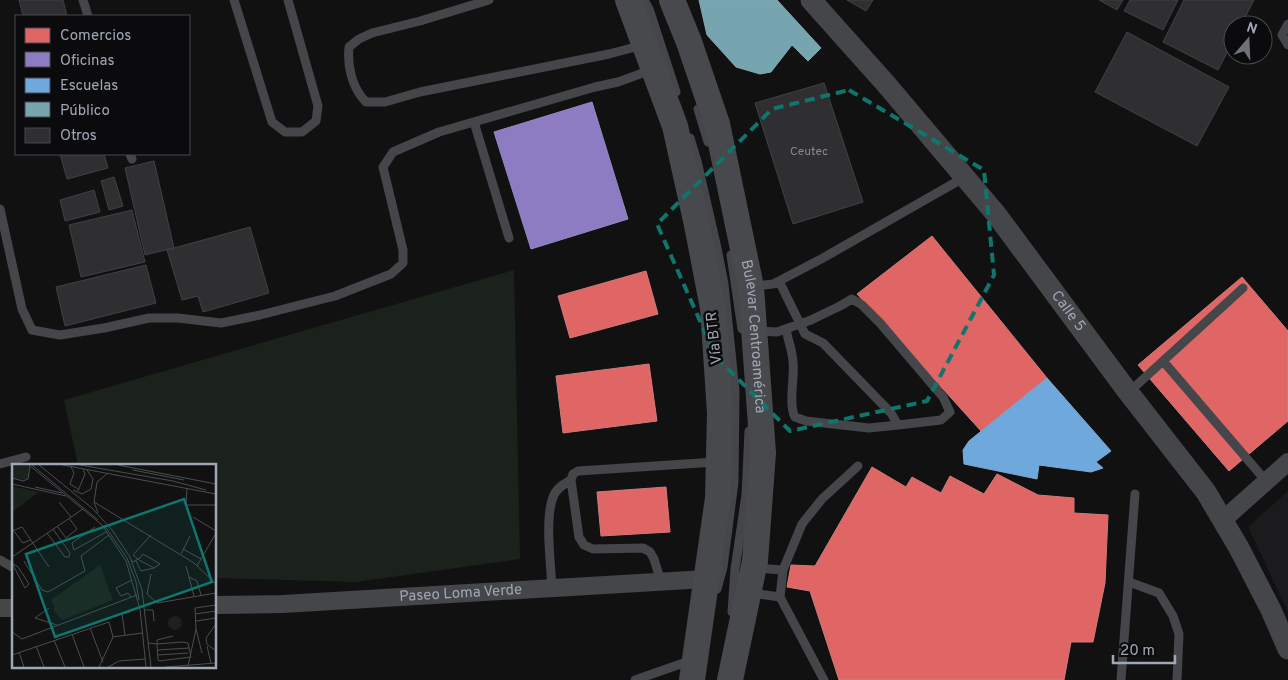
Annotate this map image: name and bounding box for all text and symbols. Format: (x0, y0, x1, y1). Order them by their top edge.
legend (15, 15, 190, 155)
north arrow (1223, 15, 1273, 65)
text: N (1244, 19, 1259, 39)
text: Comercios (60, 27, 131, 46)
text: Oficinas (60, 52, 115, 71)
text: Escuelas (60, 77, 118, 96)
text: Público (60, 102, 110, 121)
text: Otros (60, 127, 97, 146)
house number: Ceutec (790, 144, 828, 160)
street label: Bulevar Centroamérica (736, 258, 770, 414)
street label: Calle 5 (1047, 287, 1090, 336)
street label: Vía BTR (703, 311, 727, 365)
inset map (12, 464, 216, 668)
street label: Paseo Loma Verde (399, 580, 523, 607)
scale bar (1113, 632, 1176, 664)
text: 20 m (1120, 642, 1155, 661)

